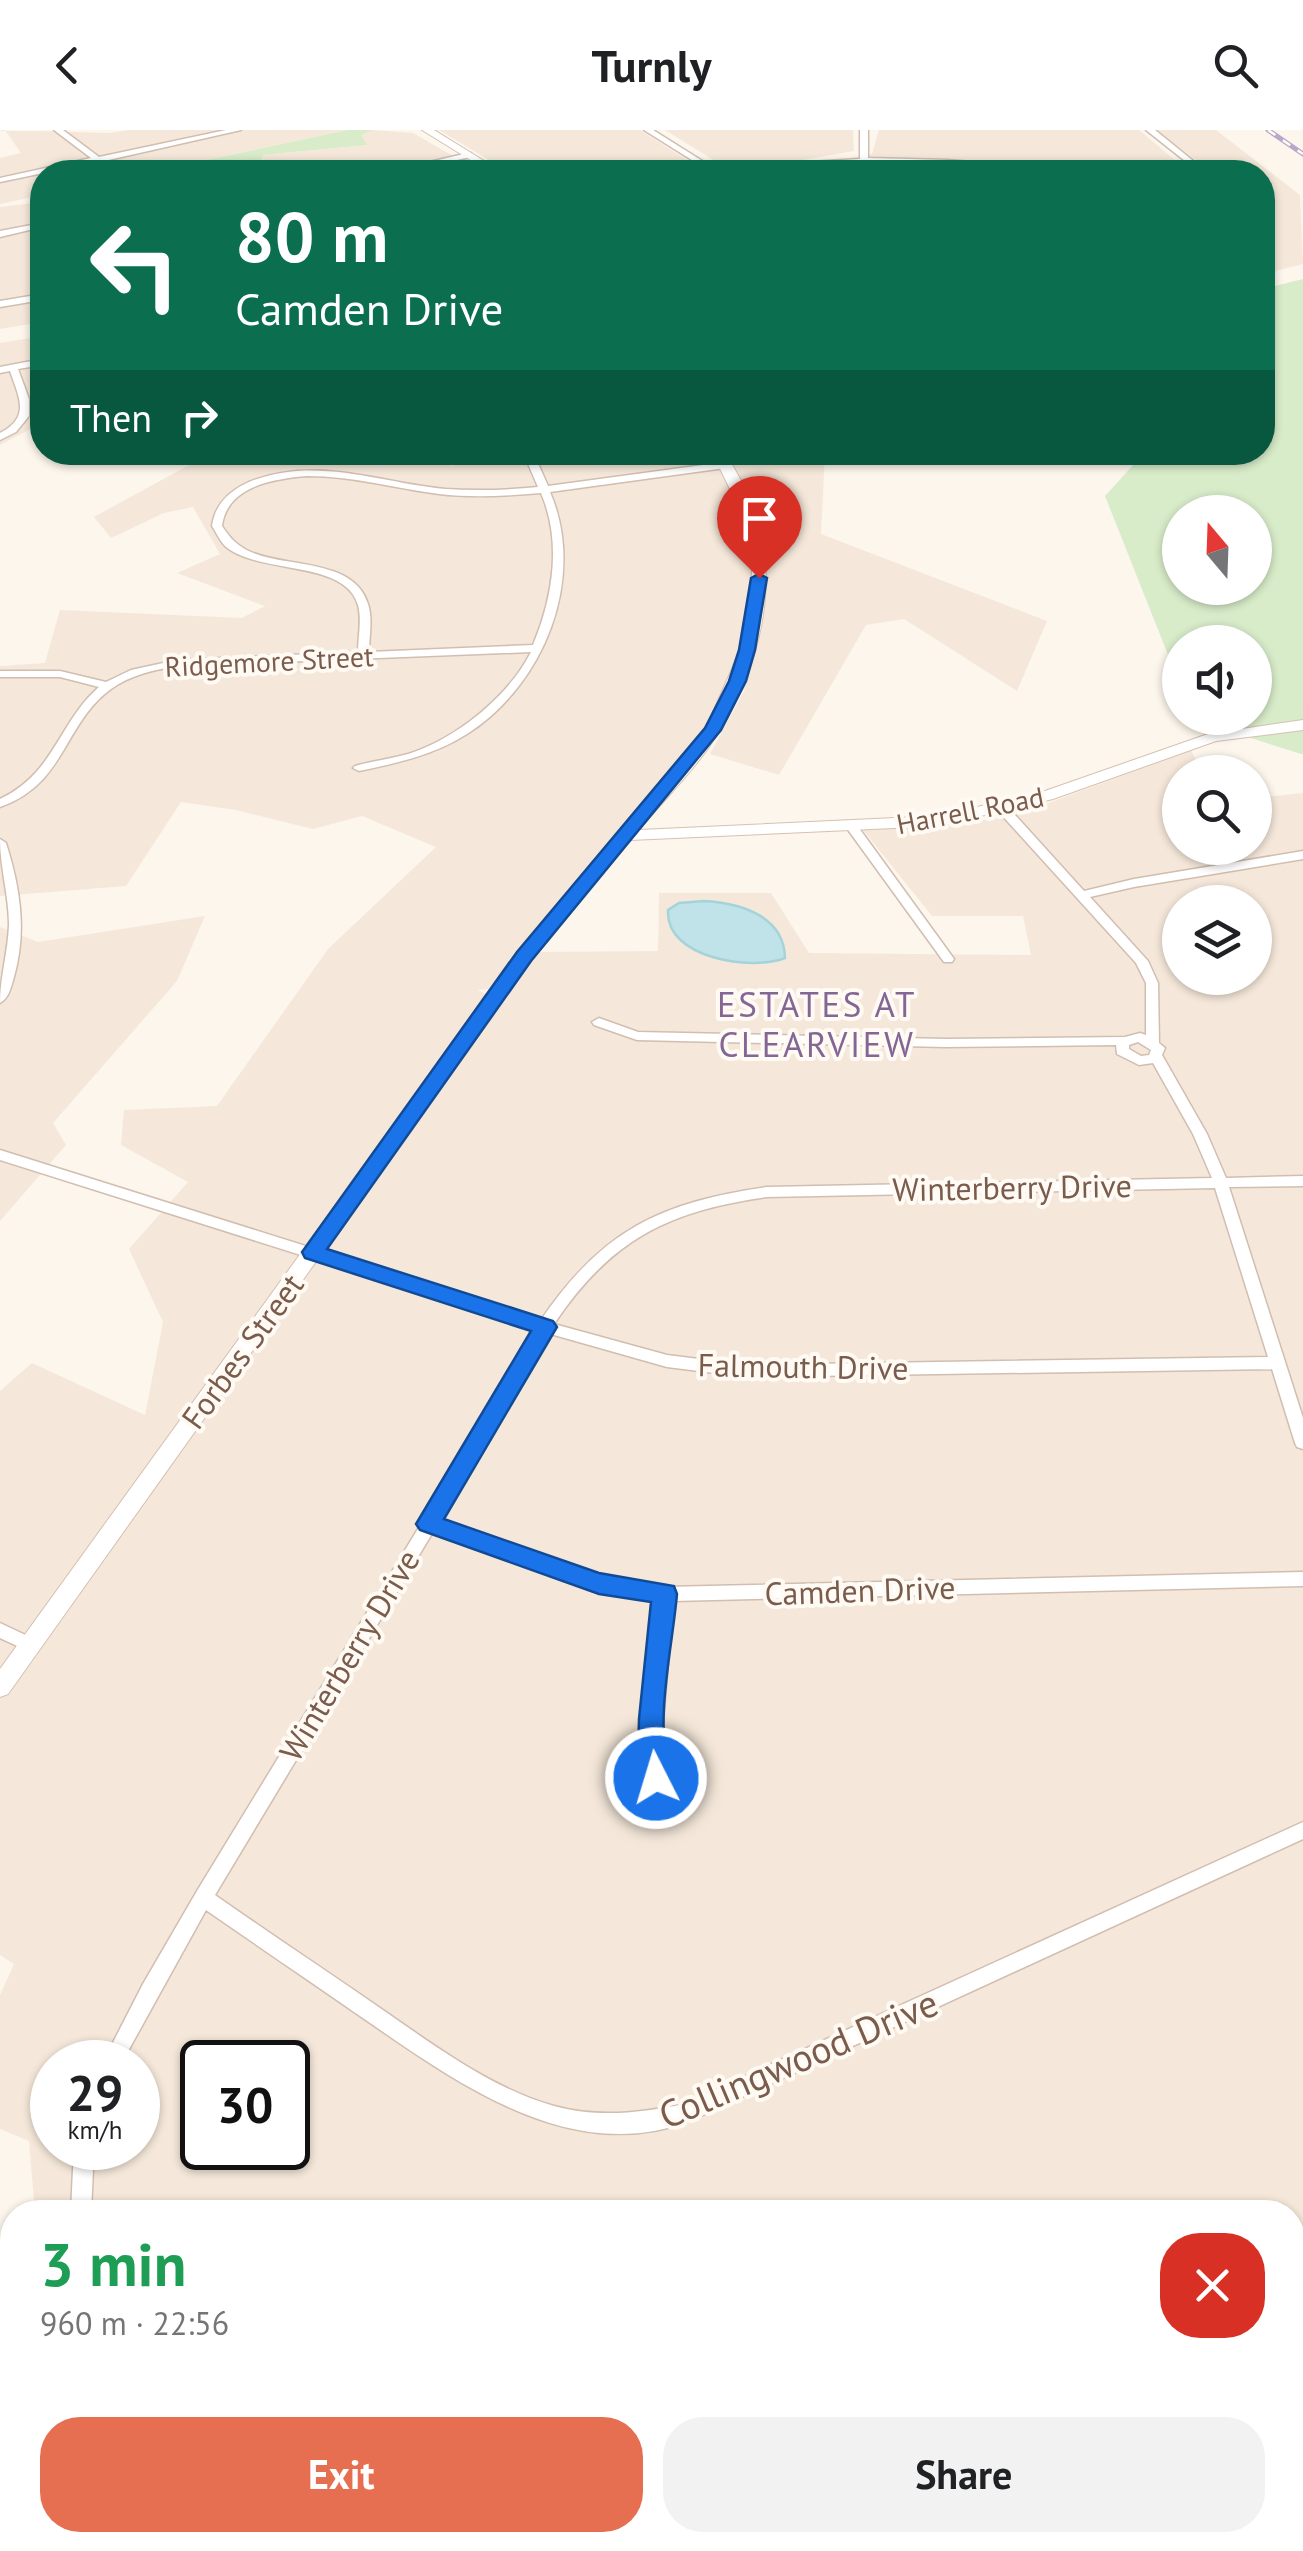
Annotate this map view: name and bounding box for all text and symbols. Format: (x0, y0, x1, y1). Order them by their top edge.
text: Turnly (591, 36, 712, 94)
icon: back (40, 38, 95, 93)
icon: search (1208, 38, 1263, 93)
text: 80 m (235, 191, 388, 281)
icon: left (70, 200, 200, 330)
text: Camden Drive (235, 279, 503, 337)
icon: right (172, 390, 227, 445)
text: Then (70, 393, 152, 442)
pin (717, 476, 802, 579)
icon: arrive (732, 491, 787, 546)
north arrow (1162, 495, 1272, 605)
map controls (1162, 495, 1272, 995)
button: sound (1162, 625, 1272, 735)
street label: Ridgemore Street (164, 637, 375, 685)
button: search (1162, 755, 1272, 865)
street label: Harrell Road (893, 778, 1047, 842)
button: layers (1162, 885, 1272, 995)
district label: ESTATES AT CLEARVIEW (717, 981, 917, 1067)
street label: Winterberry Drive (892, 1164, 1132, 1210)
street label: Forbes Street (172, 1265, 313, 1437)
street label: Falmouth Drive (697, 1343, 909, 1389)
street label: Winterberry Drive (269, 1542, 429, 1768)
street label: Camden Drive (764, 1566, 956, 1614)
position arrow (604, 1726, 708, 1830)
street label: Collingwood Drive (651, 1977, 945, 2139)
speed limit sign: 30 (180, 2040, 310, 2170)
text: 29 (67, 2060, 123, 2125)
text: km/h (68, 2114, 122, 2146)
text: 3 min (40, 2225, 186, 2303)
button: close (1160, 2233, 1265, 2338)
text: 960 m · 22:56 (40, 2302, 229, 2344)
button: Exit (40, 2417, 643, 2532)
button: Share (663, 2417, 1265, 2532)

